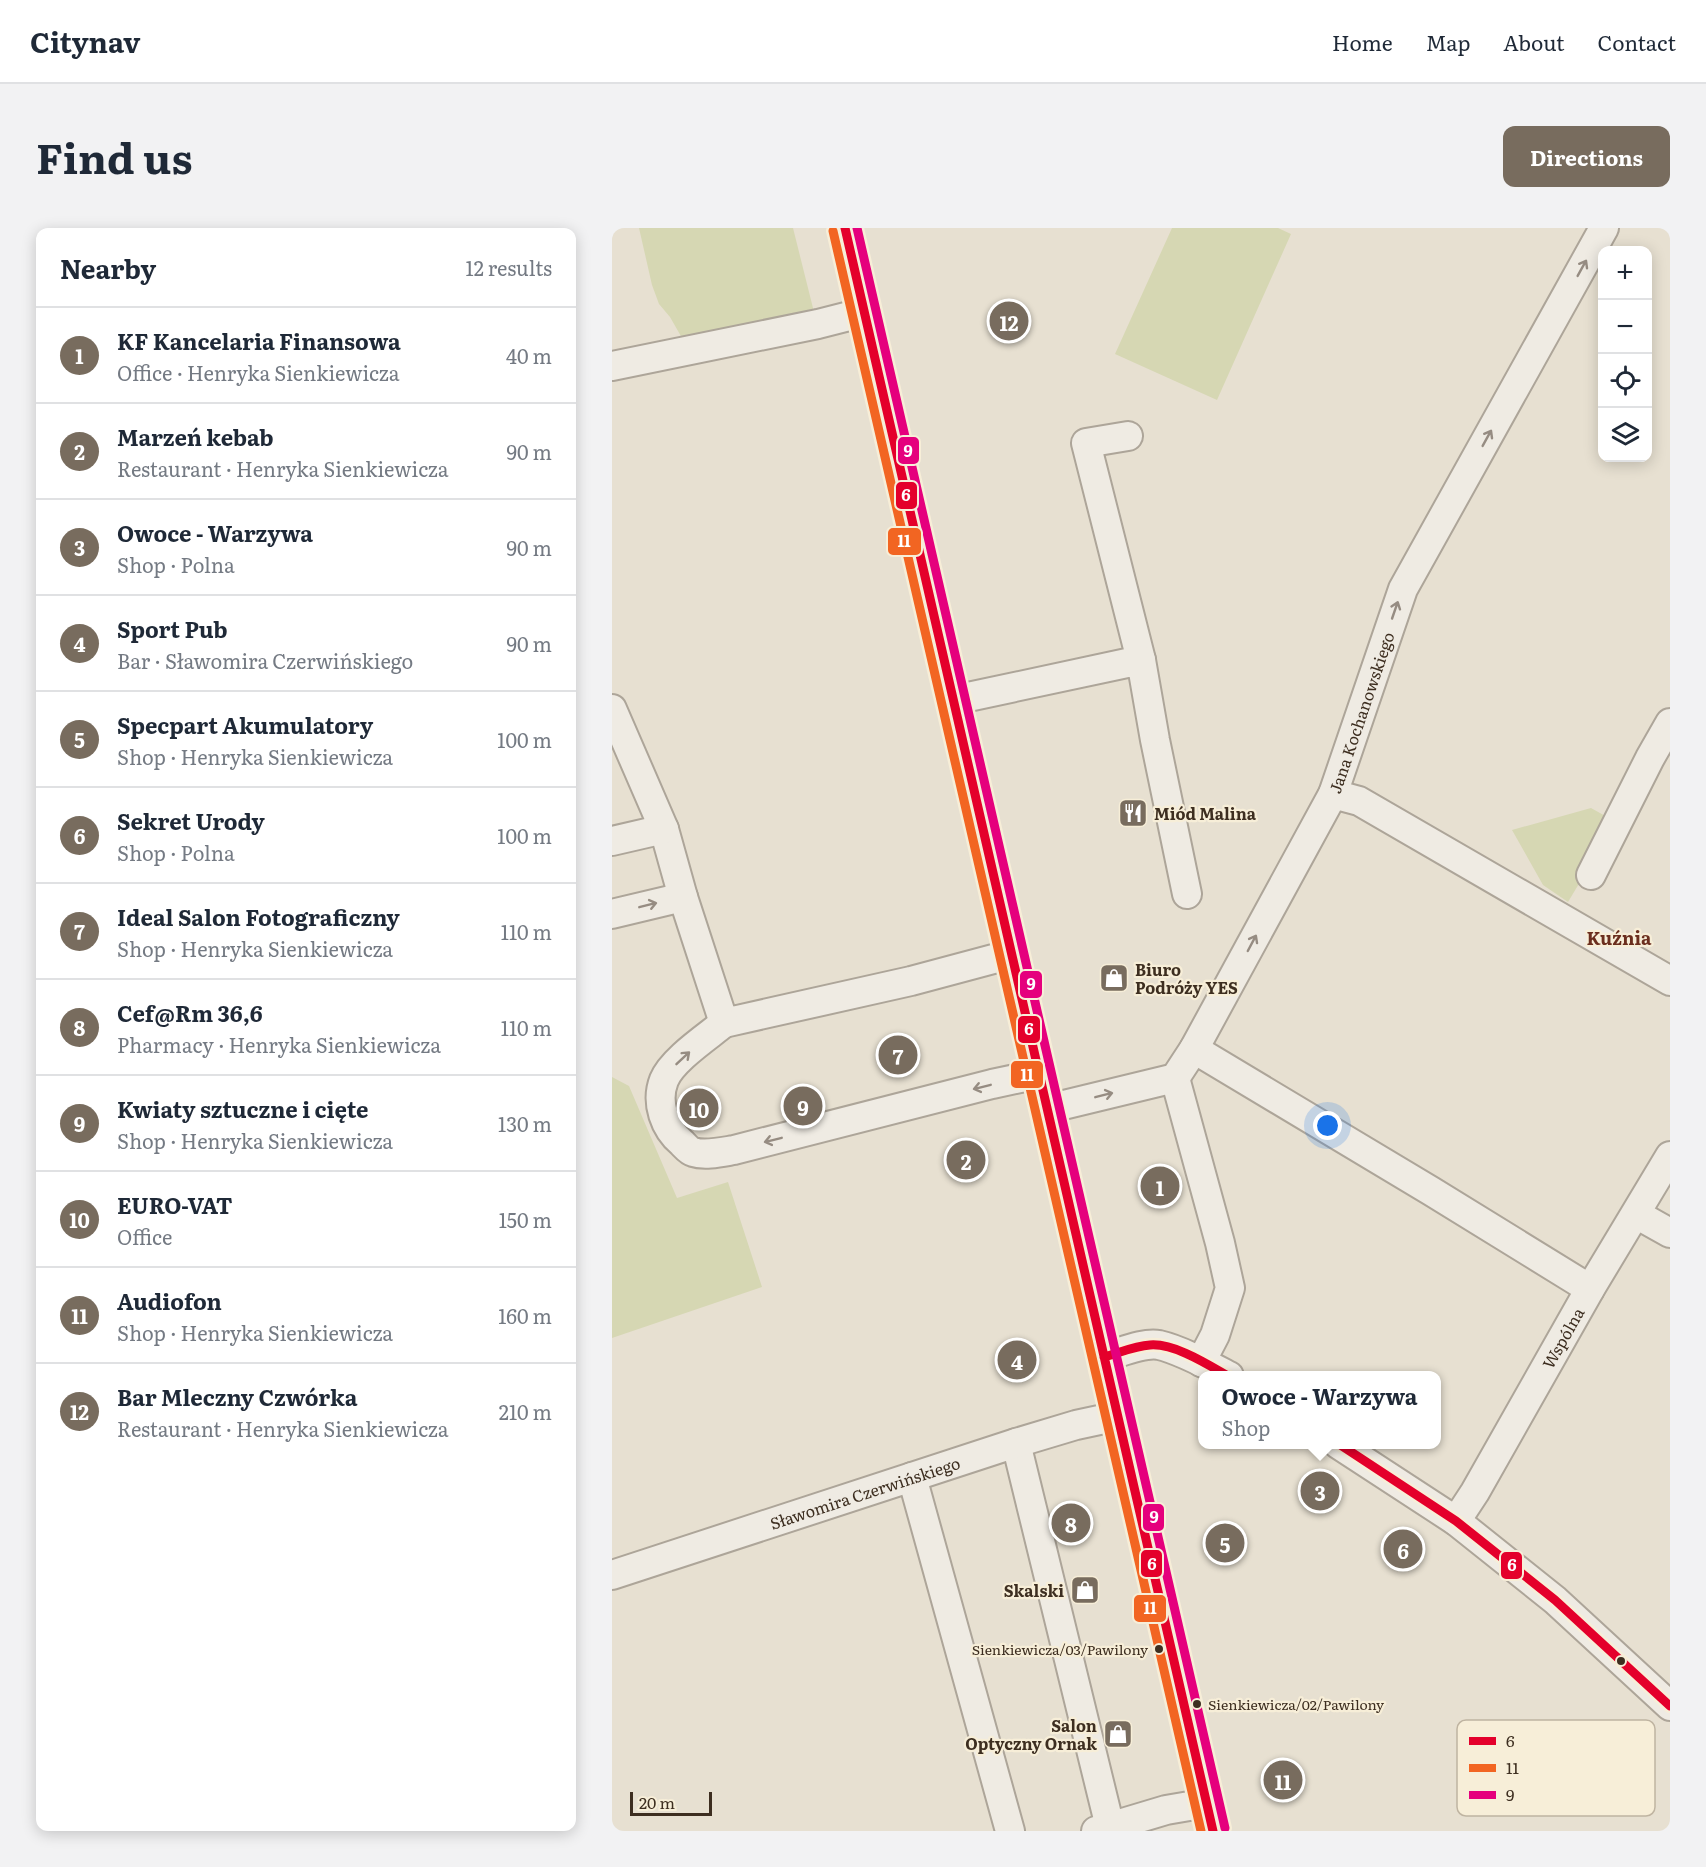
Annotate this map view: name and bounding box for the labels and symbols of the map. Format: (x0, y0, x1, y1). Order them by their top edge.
one-way arrow (1576, 260, 1588, 277)
pin: 12 (990, 298, 1028, 344)
one-way arrow (1481, 430, 1493, 447)
line badge: 9 (897, 436, 920, 465)
text: 9 (903, 438, 913, 462)
line badge: 6 (895, 481, 918, 510)
text: 6 (901, 482, 911, 506)
line badge: 11 (887, 527, 922, 556)
text: 11 (897, 528, 911, 552)
one-way arrow (1391, 601, 1402, 620)
street label: Jana Kochanowskiego (1322, 628, 1400, 796)
restaurant icon: Miód Malina (1117, 797, 1149, 829)
place label: Miód Malina (1154, 801, 1257, 825)
one-way arrow (638, 899, 657, 911)
district label: Kuźnia (1587, 924, 1652, 951)
one-way arrow (1247, 934, 1258, 952)
place label: Biuro Podróży YES (1135, 957, 1238, 999)
shop icon: Biuro Podróży YES (1098, 962, 1130, 994)
line badge: 9 (1019, 970, 1043, 999)
text: 9 (1026, 971, 1036, 995)
line badge: 6 (1017, 1015, 1041, 1044)
text: 6 (1024, 1016, 1034, 1040)
pin: 7 (878, 1032, 918, 1078)
one-way arrow (675, 1051, 690, 1065)
line badge: 11 (1010, 1060, 1044, 1089)
text: 11 (1020, 1062, 1034, 1086)
one-way arrow (973, 1081, 992, 1093)
pin: 9 (784, 1084, 822, 1128)
pin: 10 (680, 1086, 718, 1130)
one-way arrow (1094, 1089, 1113, 1101)
your location (1313, 1111, 1342, 1140)
one-way arrow (764, 1135, 783, 1147)
pin: 2 (946, 1138, 986, 1182)
pin: 1 (1140, 1164, 1180, 1208)
street label: Wspólna (1535, 1302, 1590, 1373)
pin: 4 (998, 1338, 1036, 1382)
street label: Sławomira Czerwińskiego (767, 1450, 963, 1535)
pin: 3 (1300, 1468, 1340, 1514)
pin: 8 (1052, 1500, 1090, 1546)
line badge: 9 (1142, 1503, 1165, 1532)
text: 9 (1149, 1504, 1159, 1528)
pin: 5 (1206, 1520, 1244, 1566)
pin: 6 (1384, 1526, 1422, 1572)
line badge: 6 (1140, 1549, 1163, 1578)
text: 6 (1147, 1551, 1157, 1575)
line badge: 6 (1500, 1551, 1523, 1580)
text: 6 (1507, 1552, 1517, 1576)
shop icon: Skalski (1069, 1574, 1101, 1606)
place label: Skalski (1004, 1578, 1064, 1602)
line badge: 11 (1133, 1594, 1167, 1623)
text: 11 (1143, 1595, 1157, 1619)
place label: Sienkiewicza/03/Pawilony (972, 1639, 1149, 1659)
marker: Sienkiewicza/03/Pawilony (1153, 1643, 1165, 1655)
unlabelled marker (1615, 1655, 1627, 1667)
place label: Sienkiewicza/02/Pawilony (1208, 1694, 1385, 1714)
marker: Sienkiewicza/02/Pawilony (1191, 1698, 1203, 1710)
place label: Salon Optyczny Ornak (965, 1713, 1097, 1755)
shop icon: Salon Optyczny Ornak (1102, 1718, 1134, 1750)
legend (1457, 1720, 1655, 1816)
text: 6 (1506, 1728, 1515, 1752)
text: 11 (1506, 1755, 1520, 1779)
pin: 11 (1264, 1758, 1302, 1802)
text: 9 (1506, 1782, 1514, 1806)
scale bar (630, 1789, 712, 1816)

